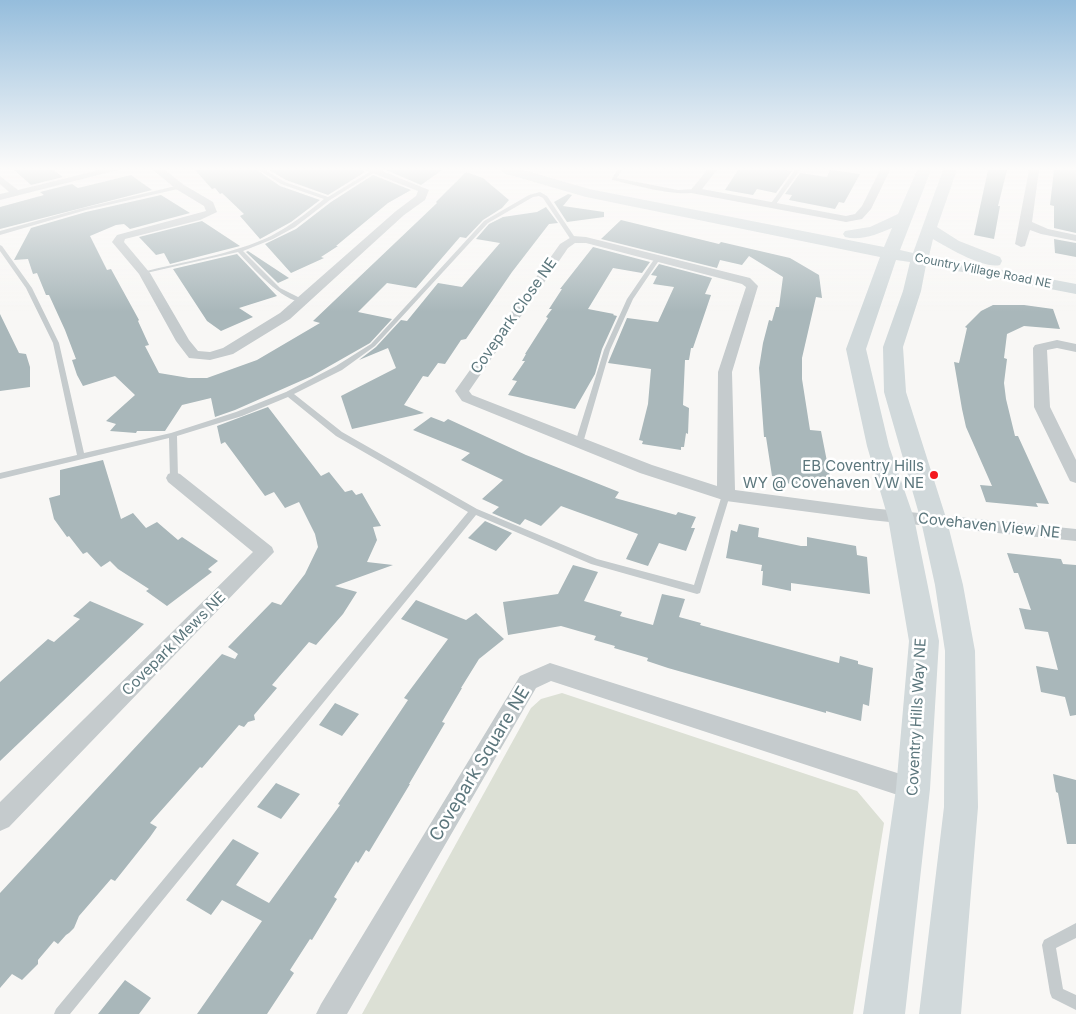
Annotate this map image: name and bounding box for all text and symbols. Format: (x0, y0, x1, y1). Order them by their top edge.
street label: Country Village Road NE (913, 251, 1053, 291)
street label: Covepark Close NE (467, 255, 561, 377)
place label: EB Coventry Hills WY @ Covehaven VW NE (743, 457, 924, 492)
marker: EB Coventry Hills WY @ Covehaven VW NE (928, 469, 940, 481)
street label: Covehaven View NE (917, 510, 1061, 542)
street label: Covepark Mews NE (118, 588, 230, 700)
street label: Coventry Hills Way NE (904, 638, 930, 796)
street label: Covepark Square NE (425, 683, 535, 845)

